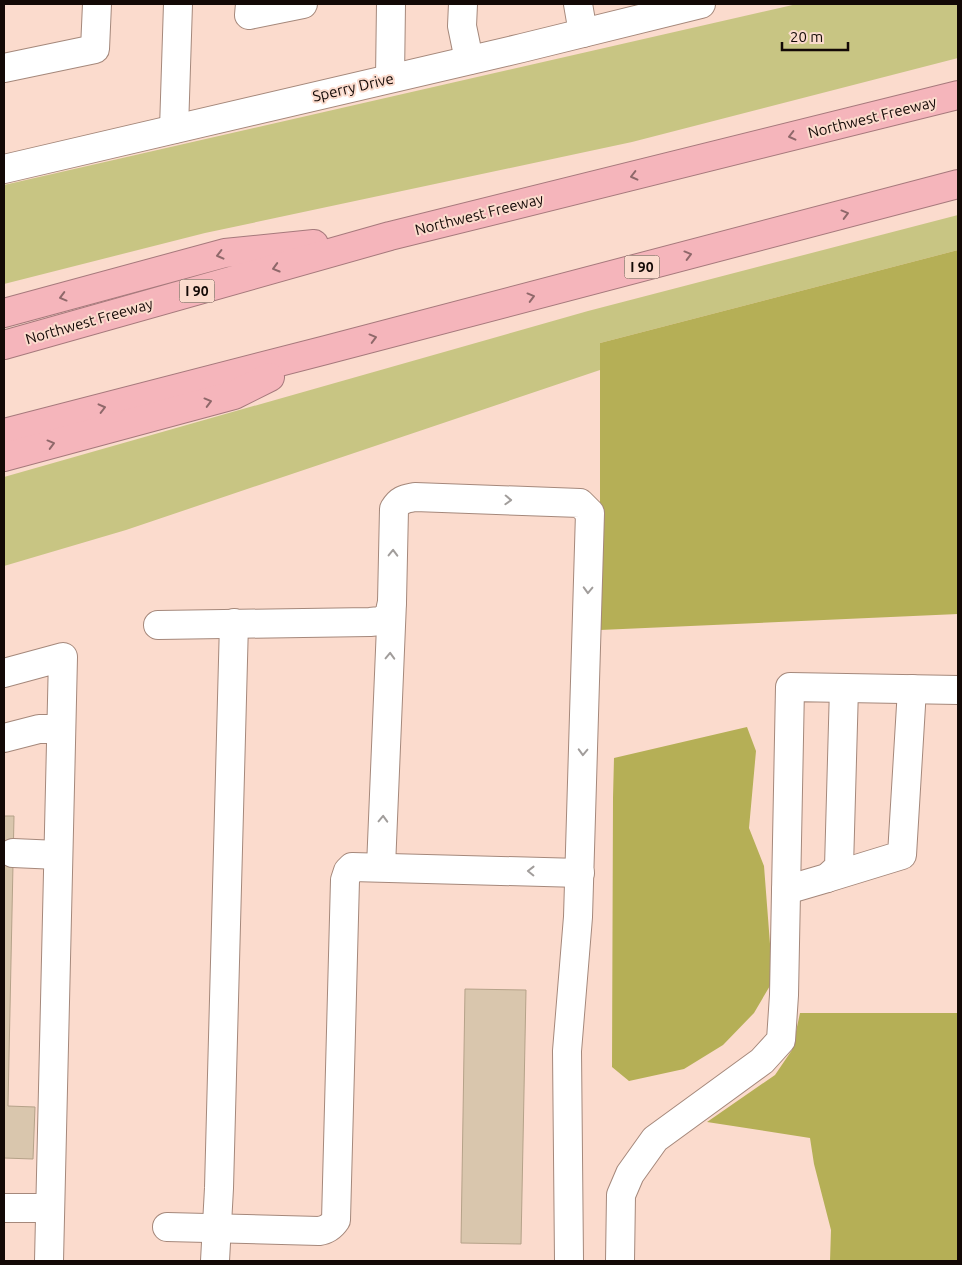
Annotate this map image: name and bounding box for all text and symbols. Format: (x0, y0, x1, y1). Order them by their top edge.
scale bar (782, 20, 848, 52)
text: 20 m (790, 28, 823, 45)
street label: Sperry Drive (311, 69, 395, 105)
street label: Northwest Freeway (806, 93, 938, 141)
one-way arrow (789, 131, 797, 141)
one-way arrow (631, 170, 639, 180)
street label: Northwest Freeway (413, 190, 545, 238)
one-way arrow (841, 209, 849, 220)
one-way arrow (215, 249, 224, 260)
one-way arrow (683, 251, 691, 261)
road number: I 90 (624, 256, 660, 278)
one-way arrow (272, 263, 280, 273)
road number: I 90 (180, 280, 214, 302)
one-way arrow (59, 292, 67, 302)
one-way arrow (526, 292, 534, 302)
street label: Northwest Freeway (23, 295, 155, 347)
one-way arrow (369, 333, 378, 344)
one-way arrow (203, 397, 211, 407)
one-way arrow (97, 403, 106, 414)
one-way arrow (46, 439, 55, 450)
one-way arrow (504, 495, 512, 505)
one-way arrow (388, 549, 398, 556)
one-way arrow (583, 586, 593, 594)
one-way arrow (384, 652, 395, 660)
one-way arrow (578, 748, 588, 756)
one-way arrow (377, 814, 388, 822)
one-way arrow (527, 866, 535, 877)

